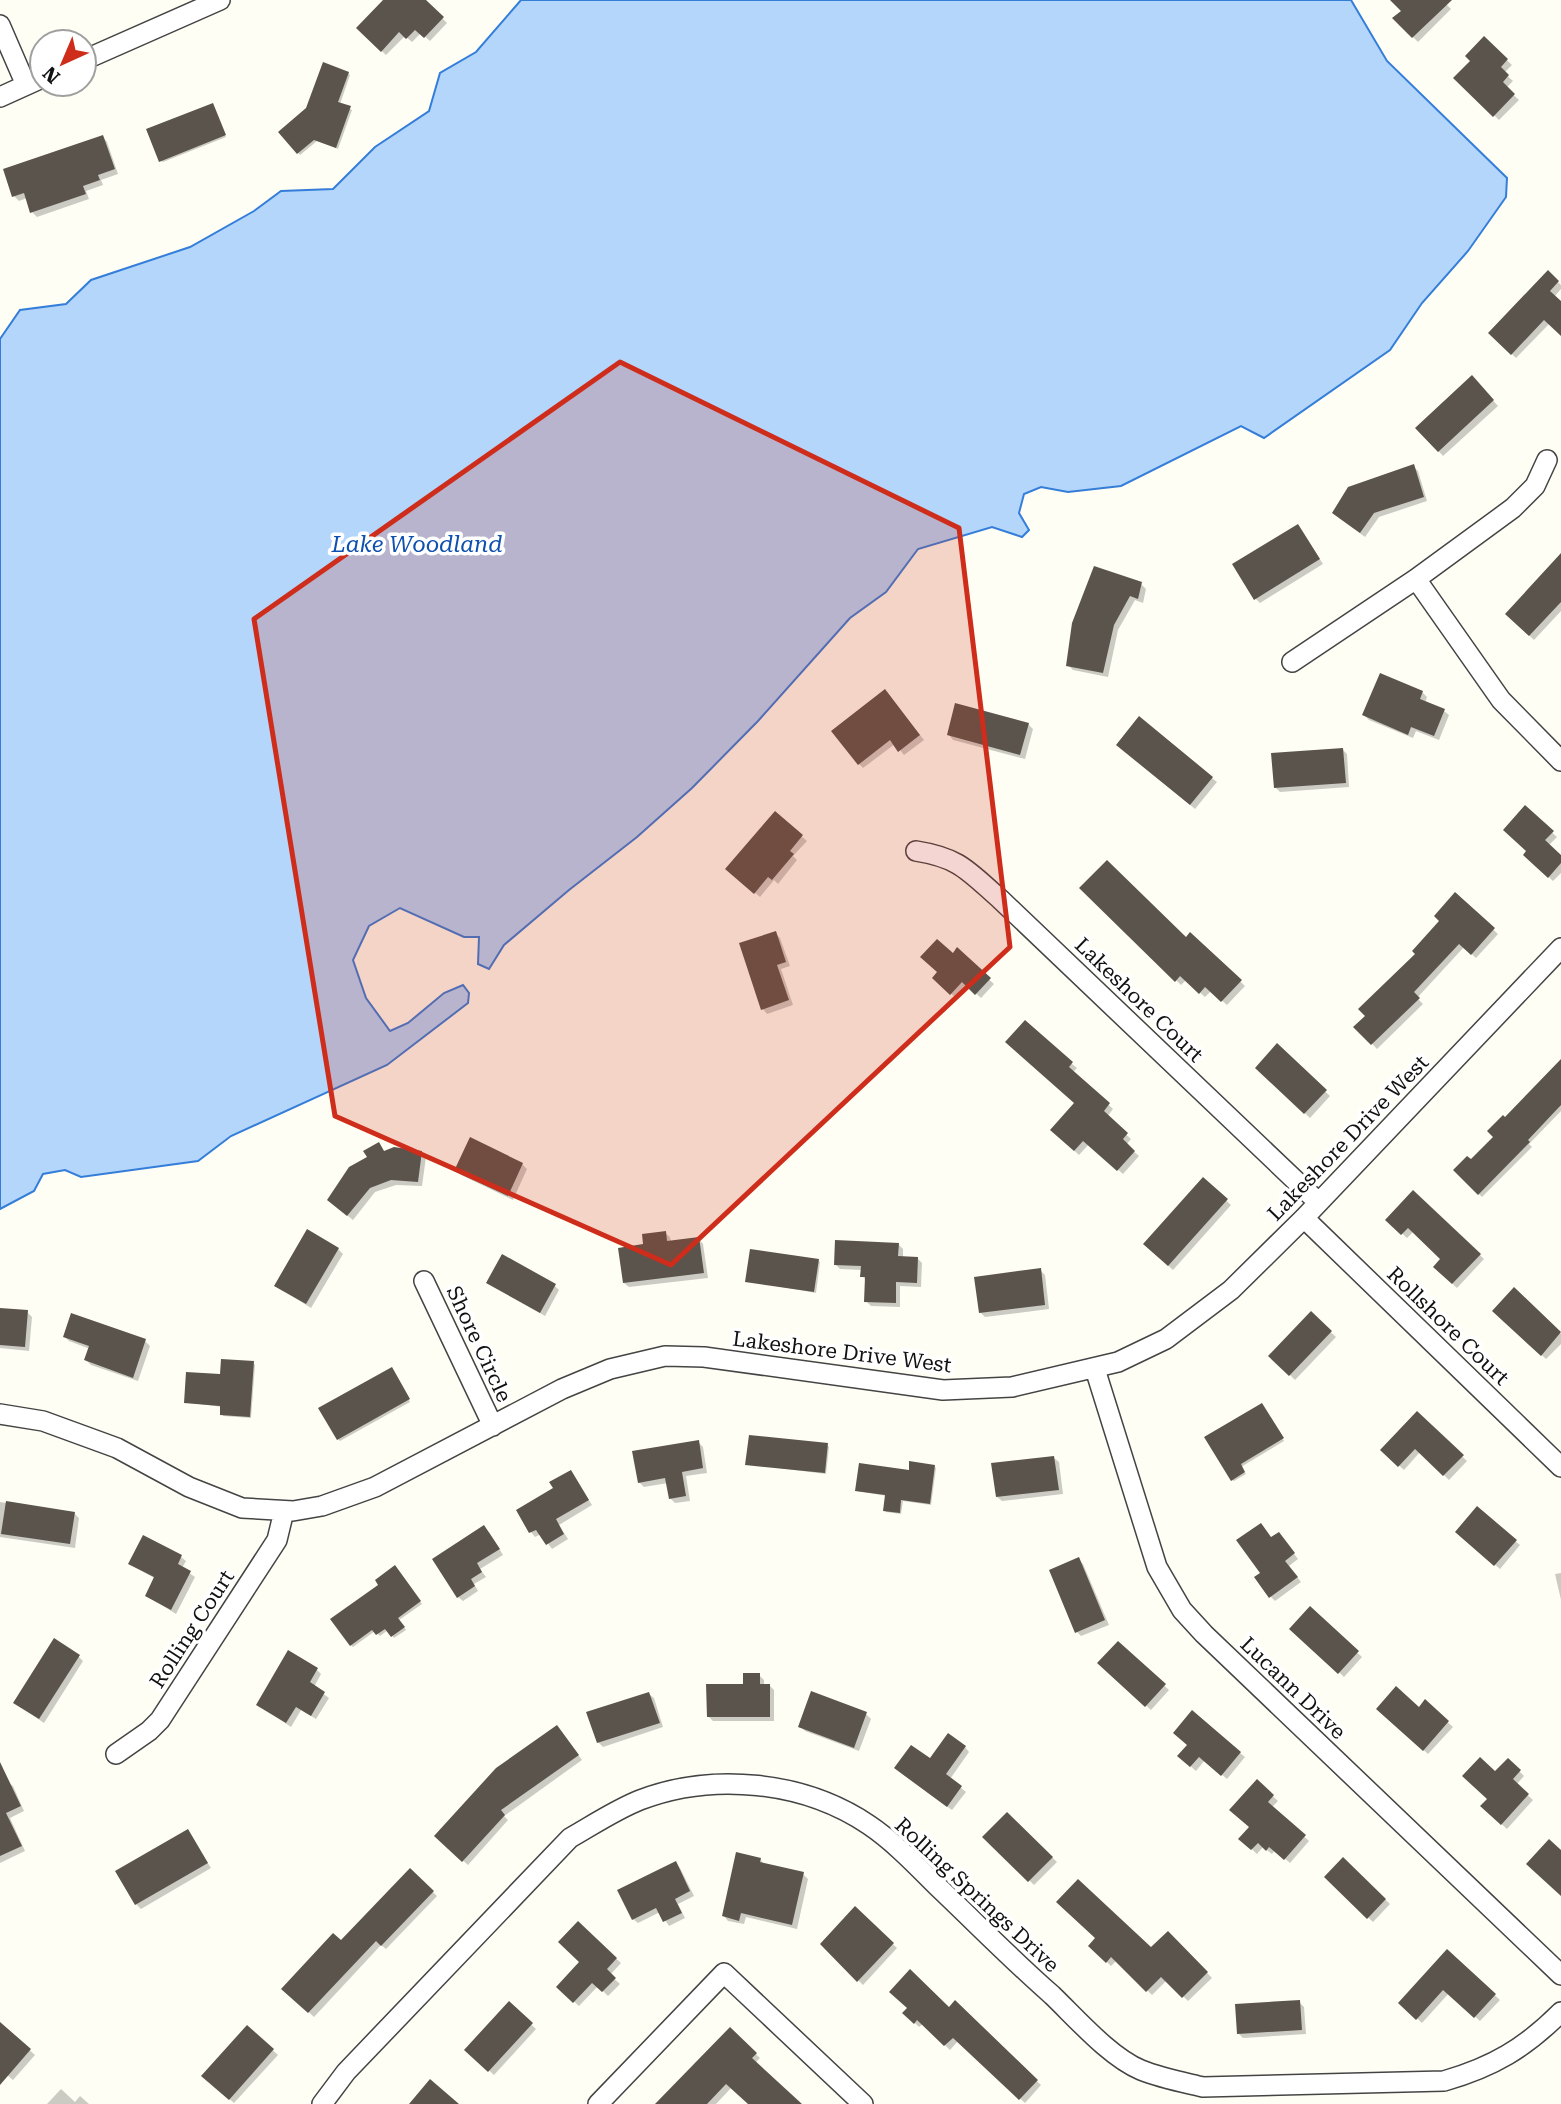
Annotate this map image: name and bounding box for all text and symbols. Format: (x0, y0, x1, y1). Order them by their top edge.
north arrow (28, 28, 98, 98)
text: N (38, 61, 65, 88)
water label: Lake Woodland (330, 531, 503, 558)
street label: Lakeshore Court (1070, 933, 1208, 1067)
street label: Lakeshore Drive West (1263, 1050, 1433, 1226)
street label: Rollshore Court (1382, 1262, 1514, 1390)
street label: Shore Circle (442, 1282, 516, 1406)
street label: Lakeshore Drive West (731, 1327, 953, 1377)
street label: Rolling Court (145, 1565, 239, 1692)
street label: Lucann Drive (1236, 1632, 1350, 1744)
street label: Rolling Springs Drive (890, 1813, 1064, 1977)

